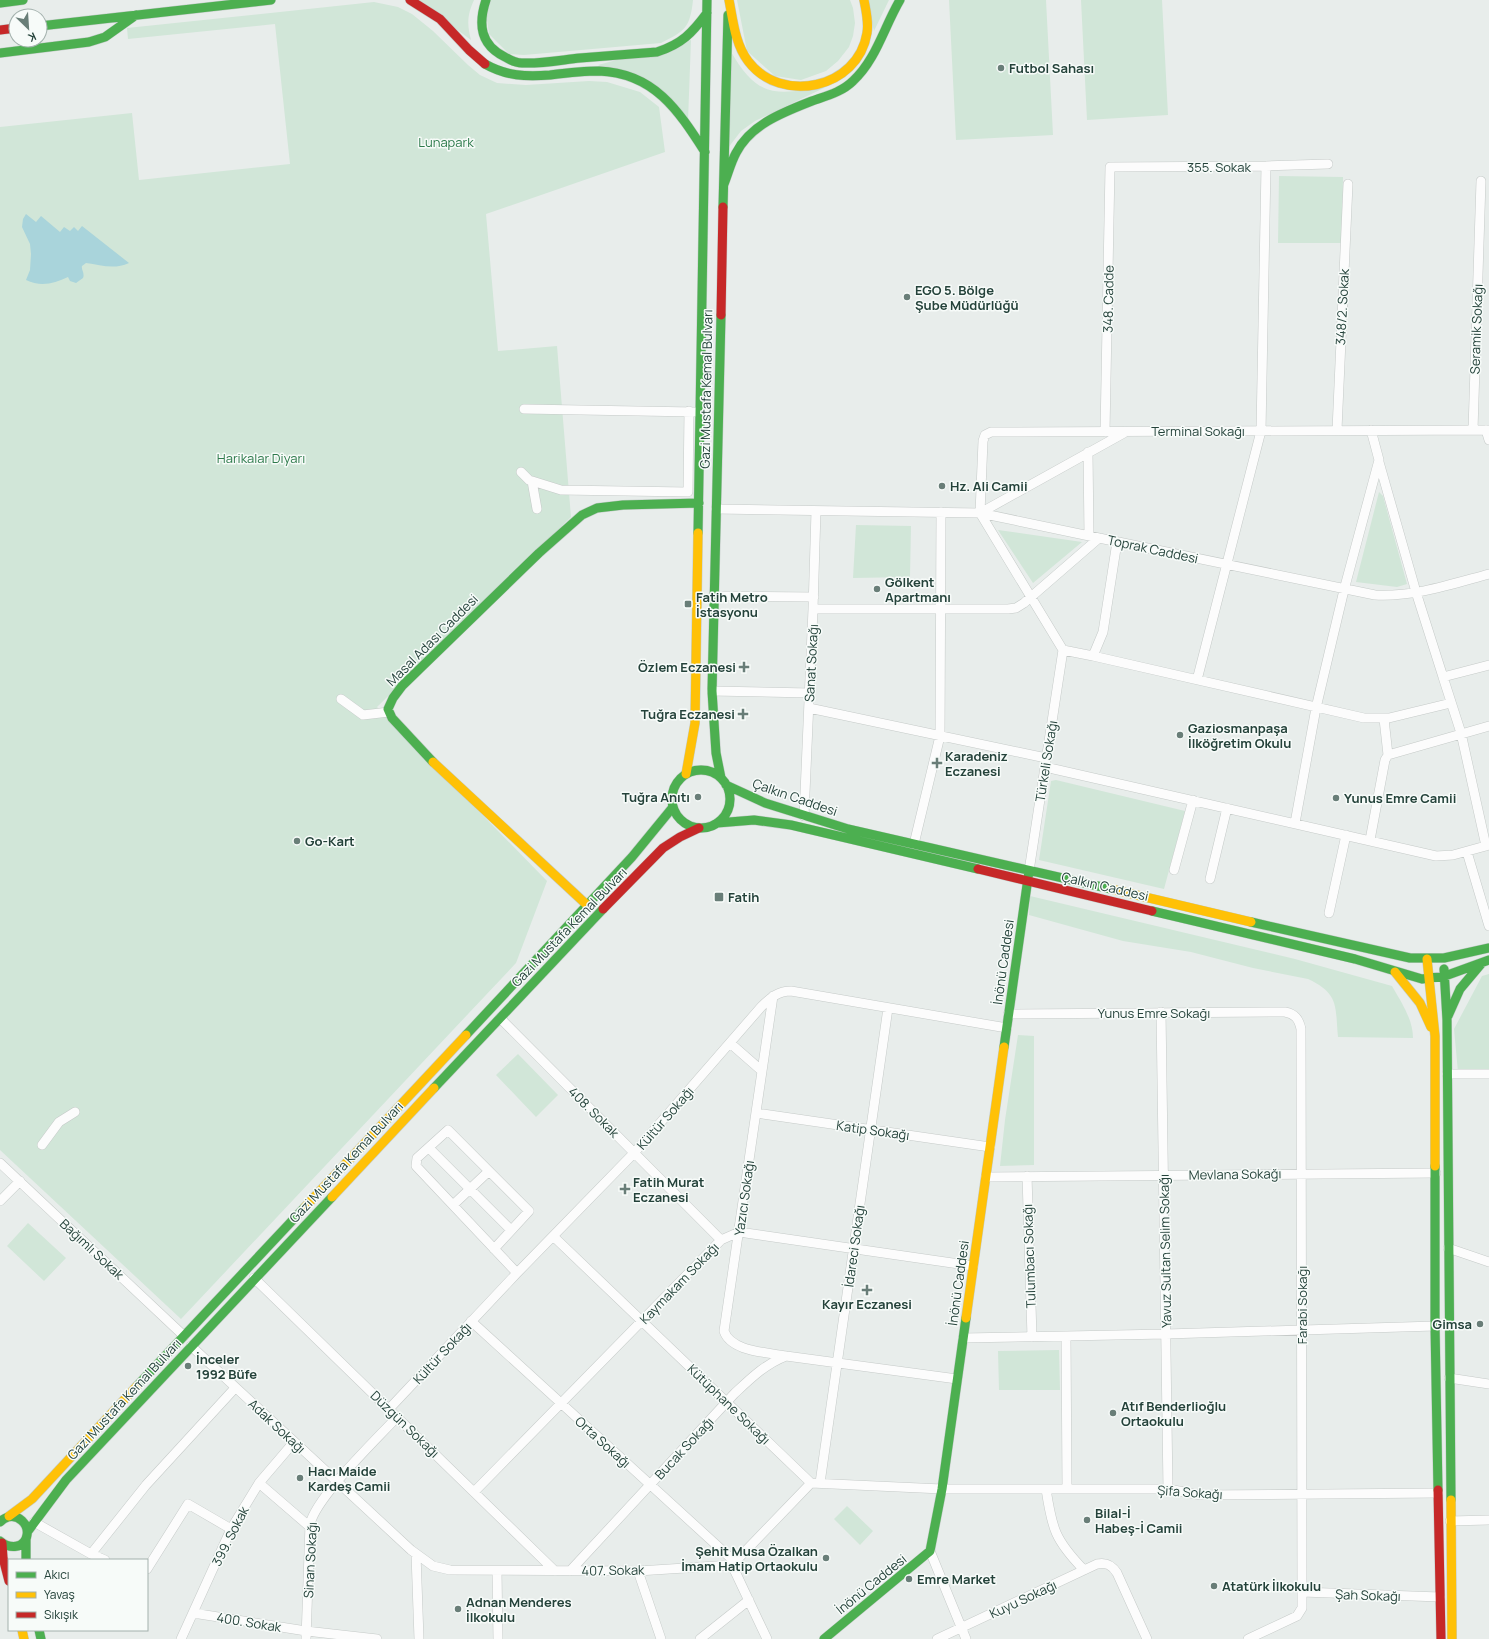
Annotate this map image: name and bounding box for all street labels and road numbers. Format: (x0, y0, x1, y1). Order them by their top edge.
street label: 355. Sokak (1187, 158, 1252, 176)
street label: 348. Cadde (1098, 265, 1118, 333)
street label: 348/2. Sokak (1331, 268, 1353, 346)
street label: Seramik Sokağı (1465, 283, 1487, 375)
street label: Gazi Mustafa Kemal Bulvarı (696, 309, 716, 469)
street label: Terminal Sokağı (1151, 422, 1245, 440)
street label: Toprak Caddesi (1106, 531, 1200, 567)
street label: Masal Adası Caddesi (382, 590, 482, 690)
street label: Sanat Sokağı (800, 624, 822, 702)
street label: Türkeli Sokağı (1031, 719, 1061, 803)
street label: Çalkın Caddesi (750, 774, 840, 820)
street label: Gazi Mustafa Kemal Bulvarı (507, 863, 631, 991)
street label: Çalkın Caddesi (1060, 867, 1150, 905)
street label: İnönü Caddesi (988, 918, 1018, 1006)
street label: Yunus Emre Sokağı (1098, 1004, 1210, 1022)
street label: 408. Sokak (565, 1083, 624, 1142)
street label: Kültür Sokağı (633, 1083, 697, 1153)
street label: Gazi Mustafa Kemal Bulvarı (285, 1098, 407, 1226)
street label: Katip Sokağı (835, 1116, 911, 1144)
street label: Yazıcı Sokağı (730, 1159, 758, 1237)
street label: Mevlana Sokağı (1188, 1164, 1282, 1184)
street label: Yavuz Sultan Selim Sokağı (1155, 1174, 1175, 1328)
street label: İdareci Sokağı (839, 1204, 869, 1288)
street label: Tulumbacı Sokağı (1018, 1204, 1040, 1308)
street label: Bağımlı Sokak (56, 1215, 128, 1284)
street label: Kaymakam Sokağı (635, 1238, 723, 1328)
street label: İnönü Caddesi (943, 1239, 973, 1327)
street label: Farabi Sokağı (1293, 1266, 1311, 1344)
street label: Kültür Sokağı (409, 1318, 475, 1388)
street label: Gazi Mustafa Kemal Bulvarı (63, 1335, 185, 1463)
street label: Kütüphane Sokağı (684, 1360, 774, 1448)
street label: Düzgün Sokağı (367, 1387, 443, 1461)
street label: Adak Sokağı (244, 1395, 310, 1457)
street label: Orta Sokağı (571, 1412, 635, 1472)
street label: Bucak Sokağı (650, 1413, 718, 1483)
street label: Şifa Sokağı (1157, 1481, 1223, 1503)
street label: 399. Sokak (207, 1503, 253, 1569)
street label: Sinan Sokağı (299, 1521, 321, 1599)
street label: İnönü Caddesi (832, 1550, 910, 1618)
street label: 407. Sokak (581, 1560, 645, 1580)
street label: Kuyu Sokağı (986, 1576, 1060, 1622)
street label: Şah Sokağı (1335, 1585, 1401, 1605)
street label: 400. Sokak (215, 1608, 283, 1636)

